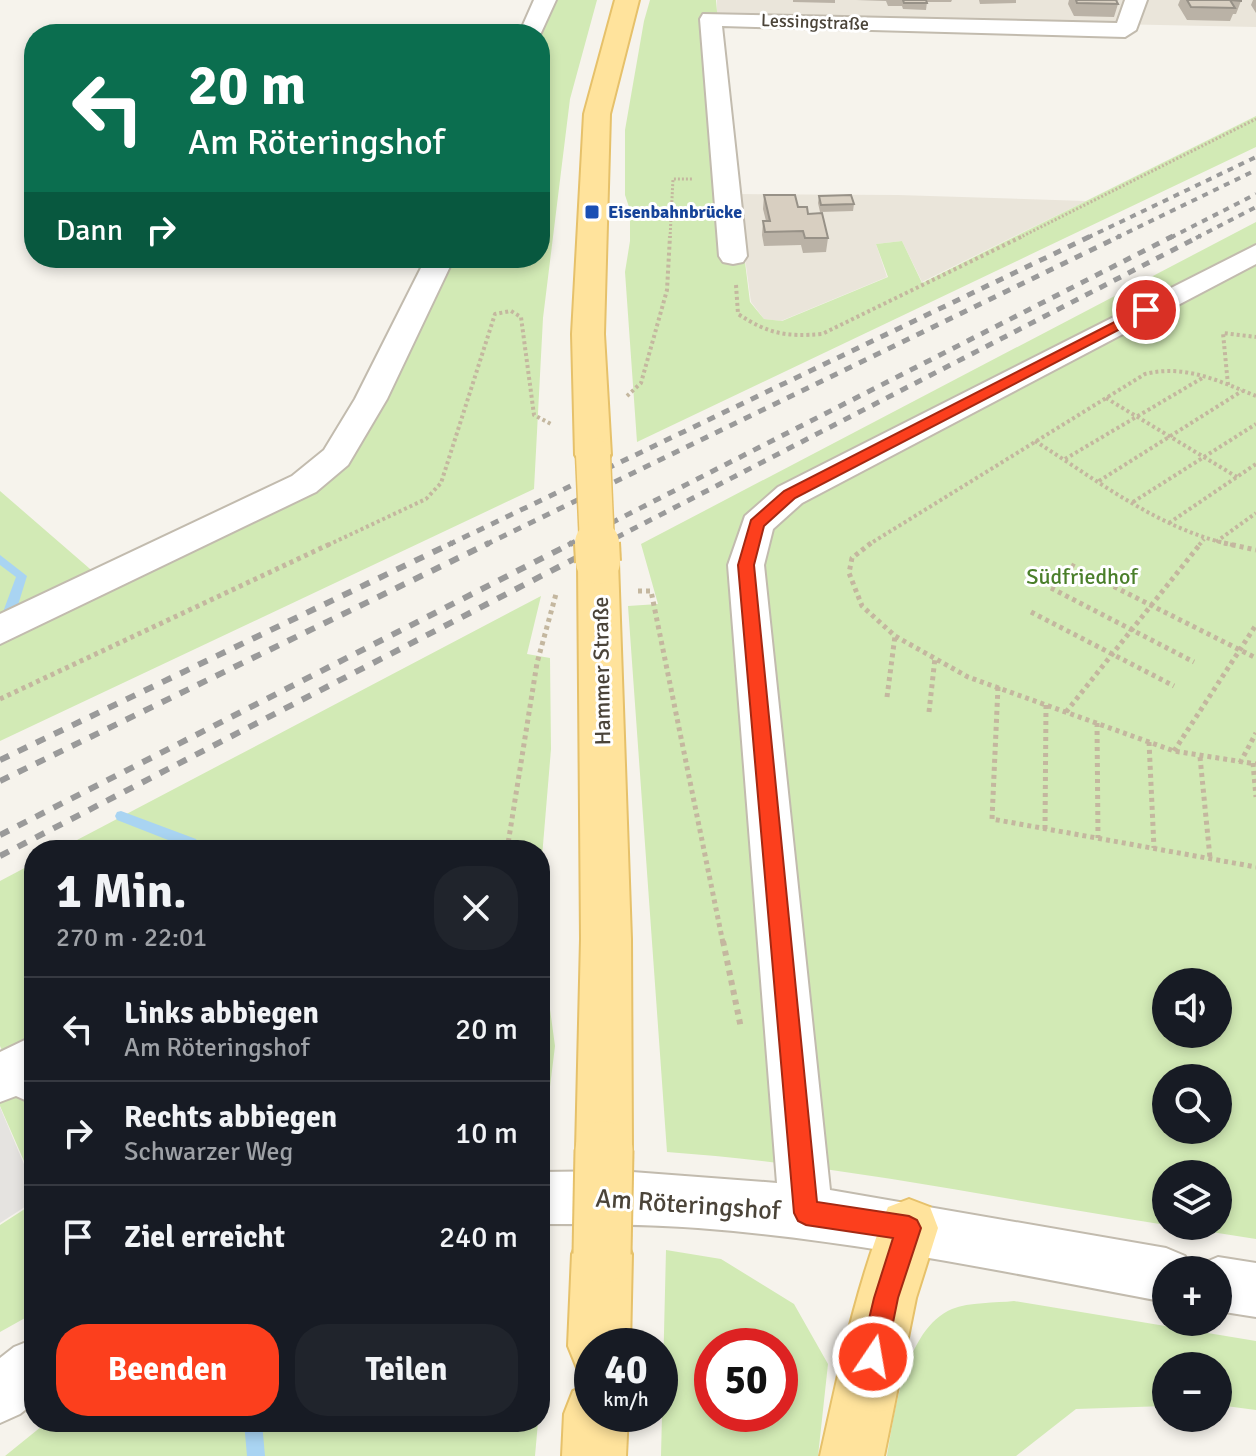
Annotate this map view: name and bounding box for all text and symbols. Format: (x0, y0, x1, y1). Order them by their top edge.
street label: Lessingstraße (761, 9, 869, 35)
text: 20 m (188, 51, 306, 120)
icon: left (56, 56, 160, 160)
text: Am Röteringshof (188, 120, 445, 165)
place label: Eisenbahnbrücke (608, 201, 742, 223)
marker: Eisenbahnbrücke (583, 203, 601, 221)
icon: right (139, 208, 183, 252)
text: Dann (56, 212, 123, 249)
pin (1112, 276, 1180, 344)
icon: arrive (1124, 288, 1168, 332)
park label: Südfriedhof (1026, 563, 1139, 590)
street label: Hammer Straße (587, 596, 616, 746)
text: 1 Min. (56, 862, 187, 921)
button: close (434, 866, 518, 950)
text: 270 m · 22:01 (56, 922, 207, 954)
map controls (1152, 968, 1232, 1432)
button: sound (1152, 968, 1232, 1048)
text: Links abbiegen (124, 995, 319, 1032)
icon: left (56, 1007, 100, 1051)
text: 20 m (455, 1011, 518, 1048)
text: Am Röteringshof (124, 1032, 309, 1064)
button: search (1152, 1064, 1232, 1144)
text: Rechts abbiegen (124, 1099, 337, 1136)
icon: right (56, 1111, 100, 1155)
text: 10 m (455, 1115, 518, 1152)
text: Schwarzer Weg (124, 1136, 293, 1168)
button: layers (1152, 1160, 1232, 1240)
street label: Am Röteringshof (594, 1183, 783, 1228)
icon: arrive (56, 1215, 100, 1259)
text: Ziel erreicht (124, 1219, 285, 1256)
text: 240 m (439, 1219, 518, 1256)
button: + (1152, 1256, 1232, 1336)
position arrow (831, 1315, 915, 1399)
button: Beenden (56, 1324, 279, 1416)
button: Teilen (295, 1324, 518, 1416)
speed limit sign: 50 (694, 1328, 798, 1432)
text: 40 (604, 1345, 648, 1395)
button: − (1152, 1352, 1232, 1432)
text: km/h (603, 1387, 649, 1412)

